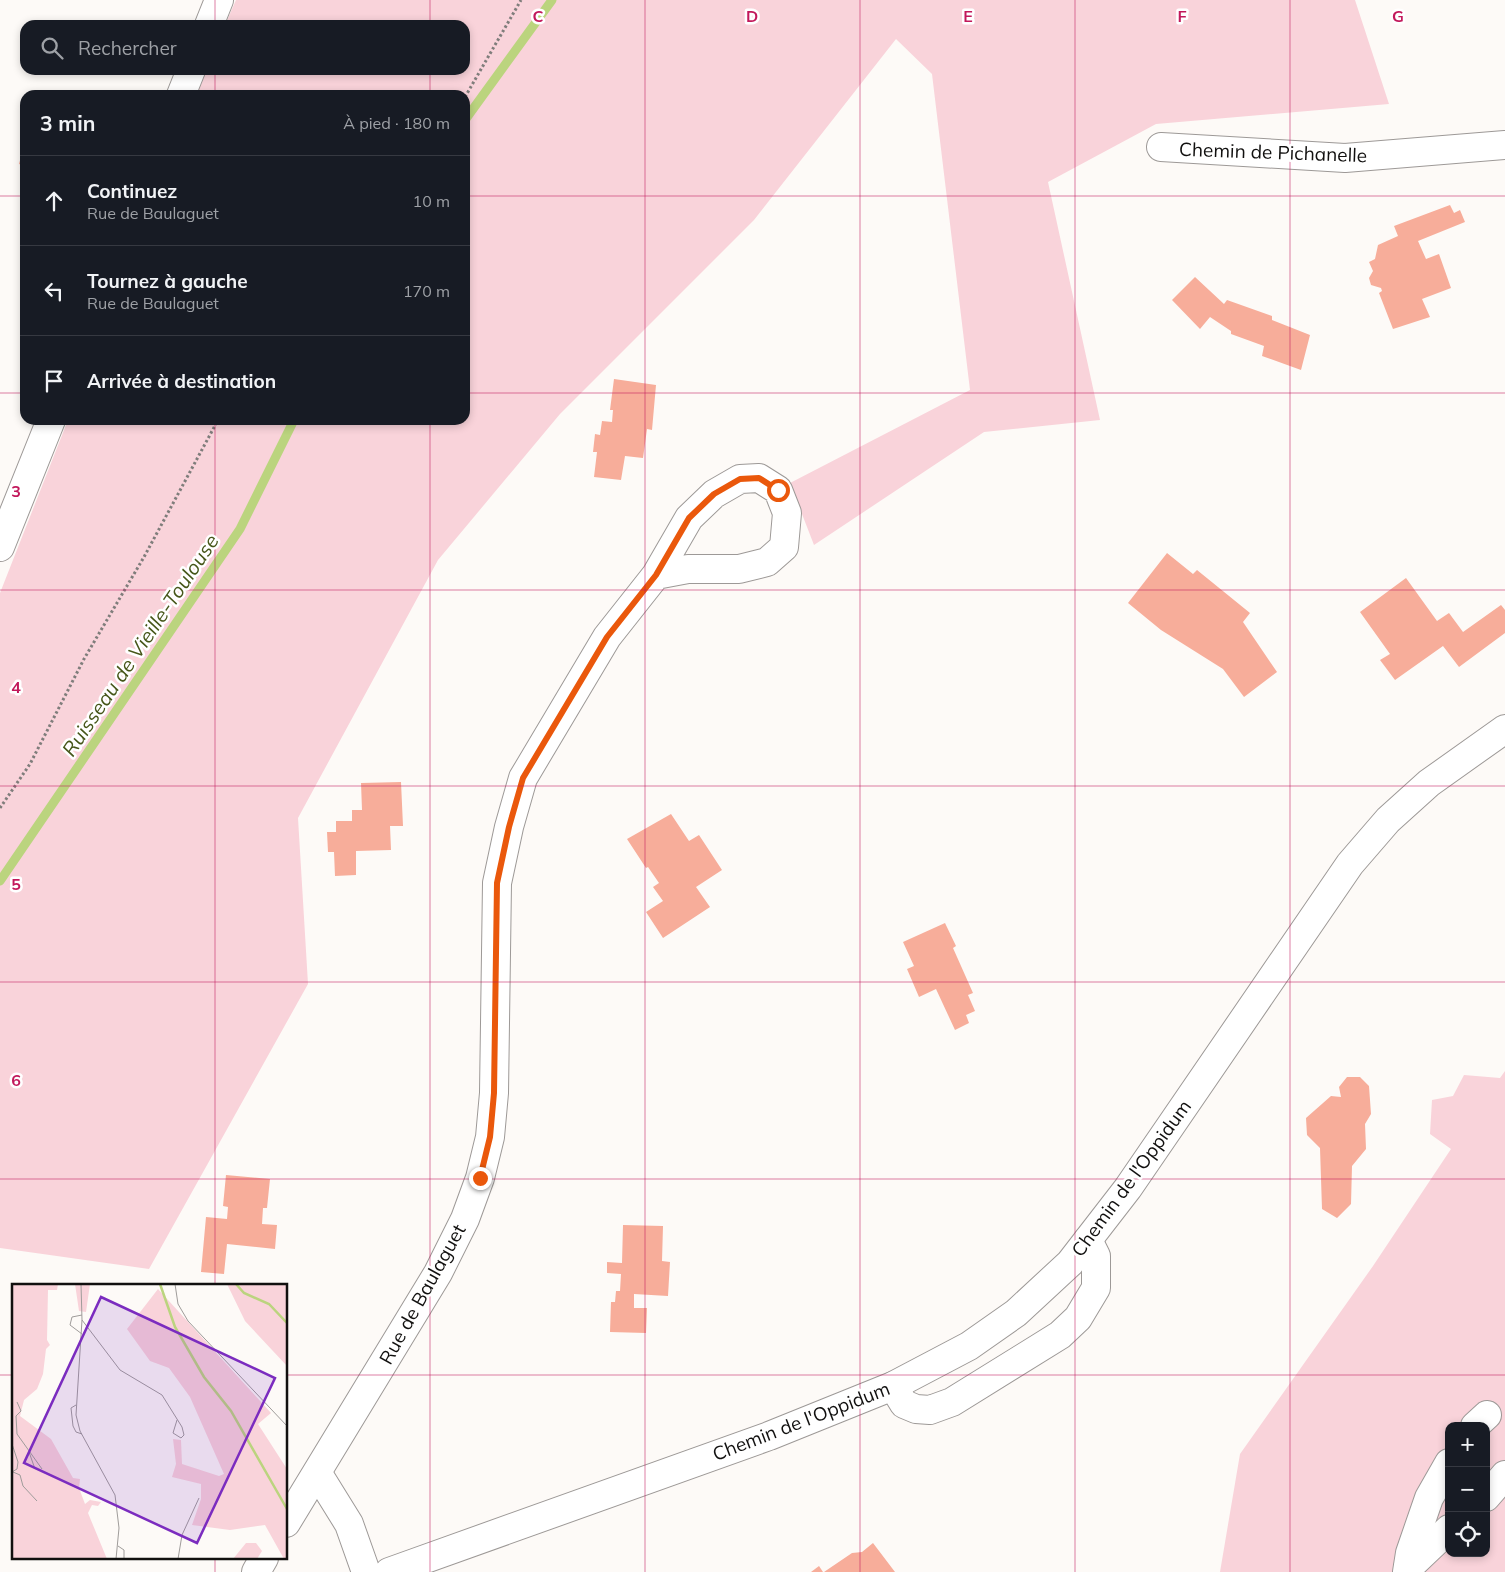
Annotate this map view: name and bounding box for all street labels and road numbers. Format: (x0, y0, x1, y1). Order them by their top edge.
street label: Chemin de Pichanelle (1179, 137, 1367, 167)
street label: Chemin de l'Oppidum (1066, 1095, 1196, 1261)
street label: Rue de Baulaguet (374, 1219, 471, 1368)
street label: Chemin de l'Oppidum (709, 1376, 893, 1466)

